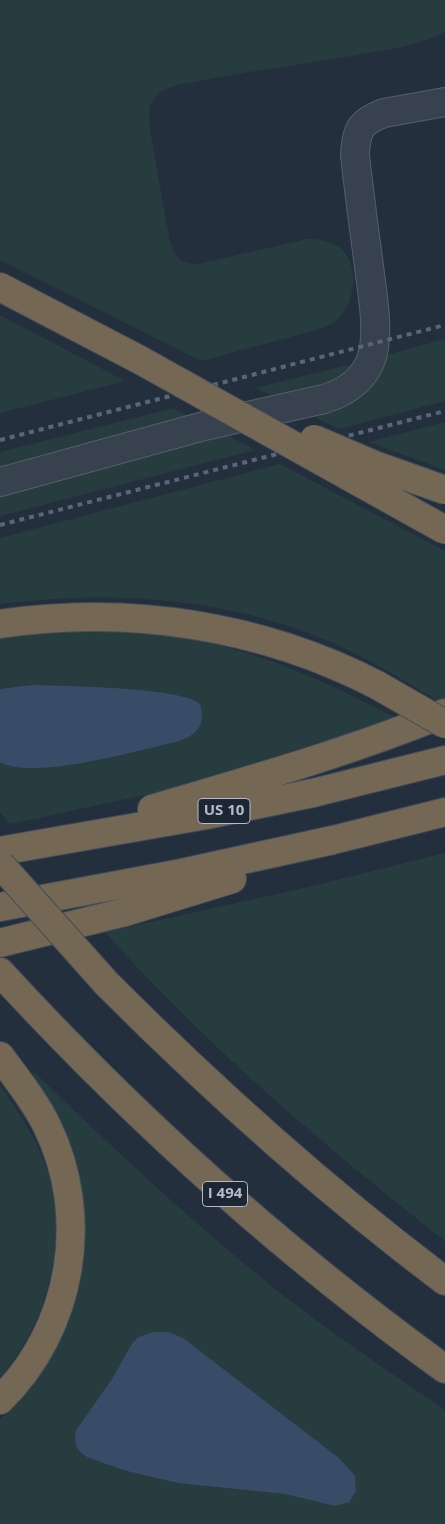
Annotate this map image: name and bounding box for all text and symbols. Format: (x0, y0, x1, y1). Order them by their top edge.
road number: US 10 (198, 798, 250, 824)
road number: I 494 (202, 1182, 248, 1206)

